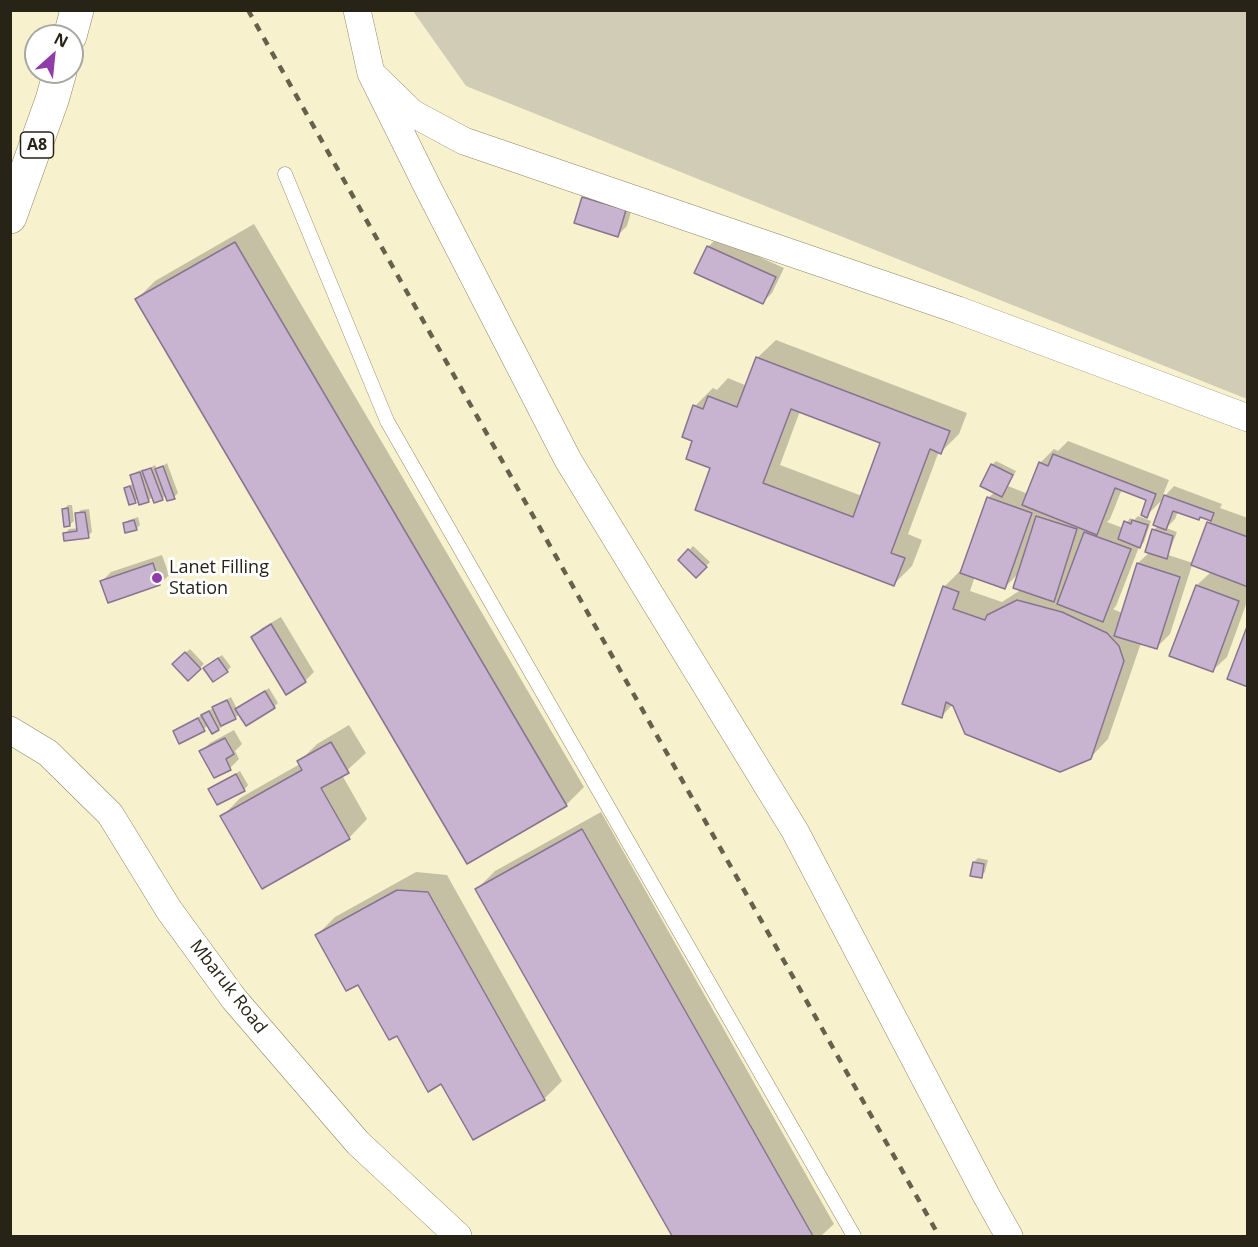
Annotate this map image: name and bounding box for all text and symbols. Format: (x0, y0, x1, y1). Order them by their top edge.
north arrow (24, 24, 84, 84)
text: N (50, 27, 72, 52)
road number: A8 (20, 132, 54, 158)
place label: Lanet Filling Station (169, 557, 269, 600)
marker: Lanet Filling Station (150, 571, 164, 585)
street label: Mbaruk Road (185, 936, 271, 1038)

